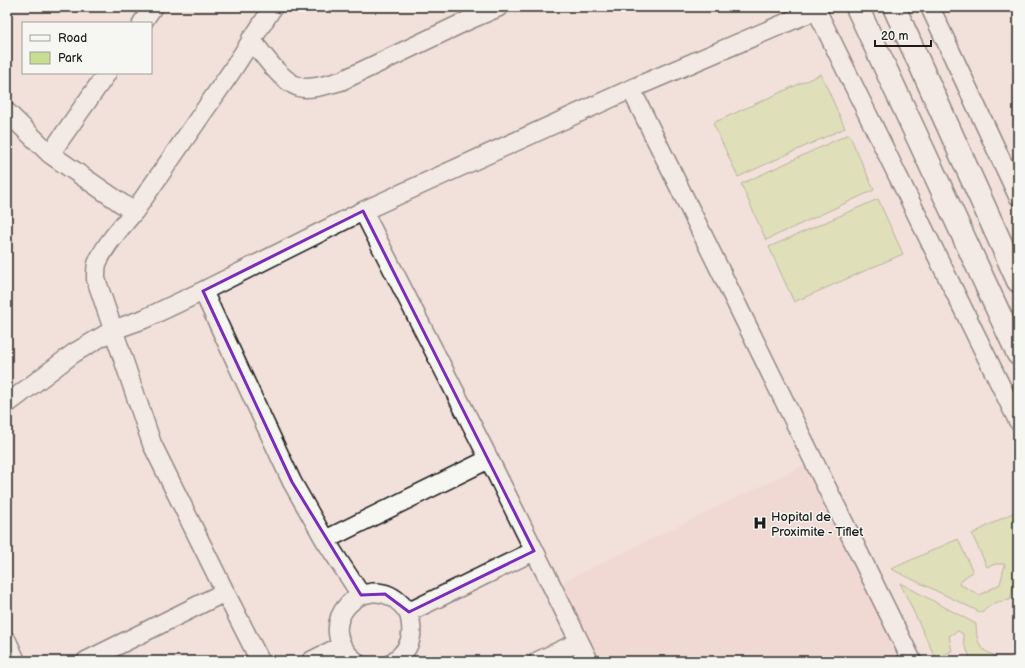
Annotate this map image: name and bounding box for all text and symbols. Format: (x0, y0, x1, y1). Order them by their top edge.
legend (22, 22, 152, 74)
scale bar (875, 22, 931, 48)
text: 20 m (881, 29, 908, 44)
text: Road (58, 31, 87, 46)
text: Park (58, 51, 82, 66)
place label: Hopital de Proximite - Tiflet (771, 509, 863, 540)
hospital icon: Hopital de Proximite - Tiflet (752, 515, 768, 531)

